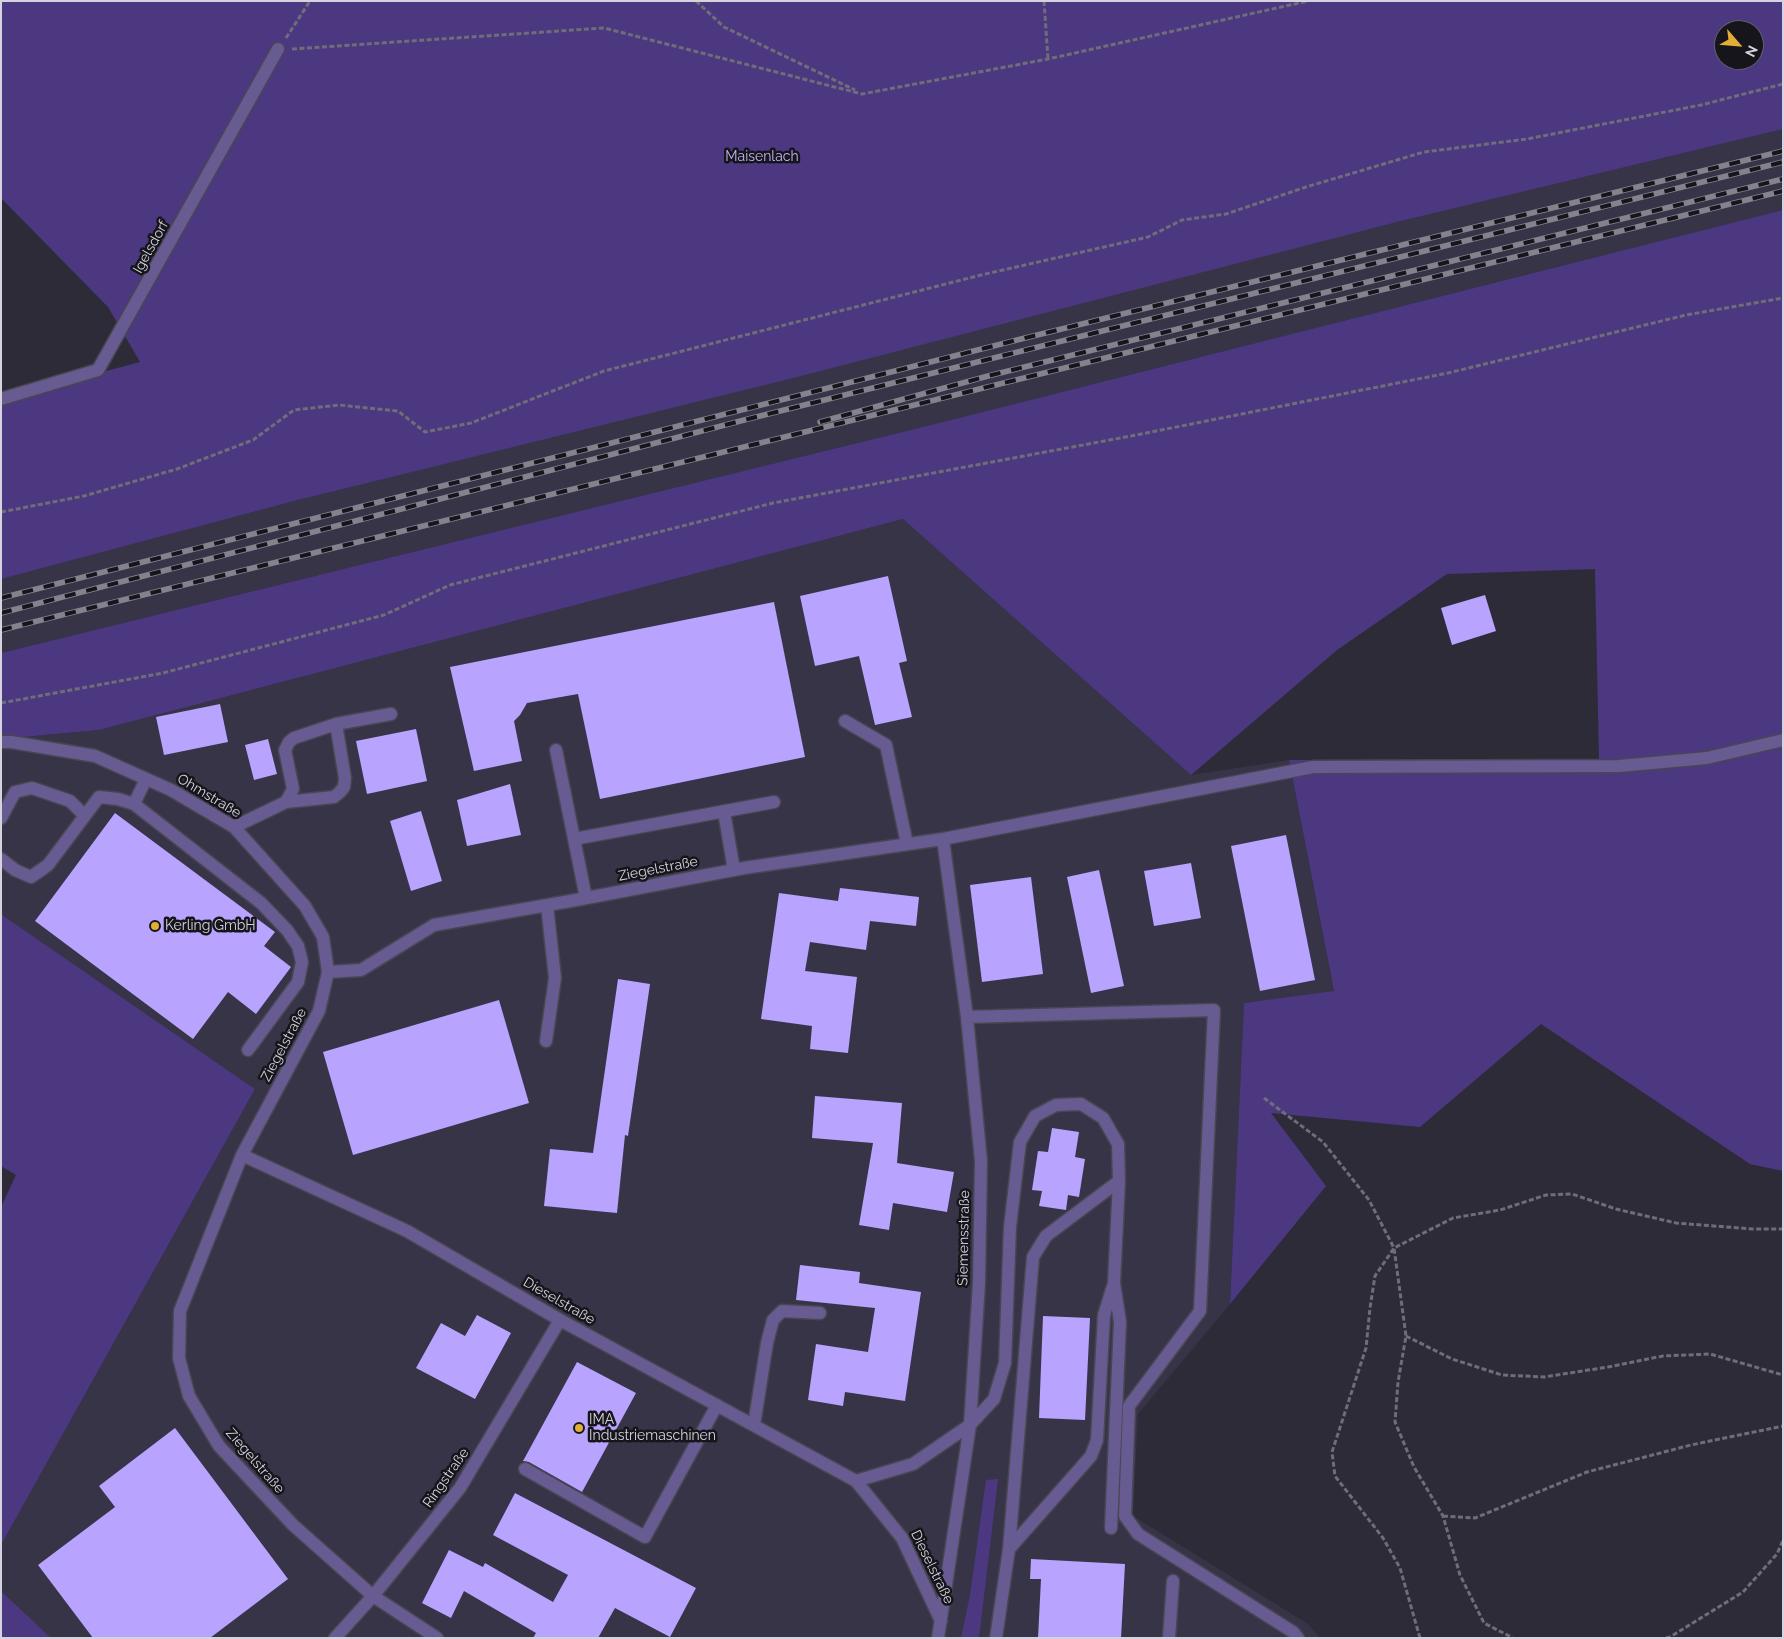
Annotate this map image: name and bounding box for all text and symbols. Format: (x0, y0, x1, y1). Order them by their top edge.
north arrow (1714, 20, 1764, 70)
text: N (1742, 43, 1761, 60)
park label: Maisenlach (725, 149, 799, 165)
street label: Igelsdorf (130, 218, 172, 276)
street label: Ohmstraße (174, 770, 244, 822)
street label: Ziegelstraße (617, 853, 699, 885)
place label: Kerling GmbH (165, 918, 256, 934)
marker: Kerling GmbH (149, 920, 161, 932)
street label: Ziegelstraße (258, 1005, 310, 1085)
street label: Siemensstraße (955, 1190, 973, 1286)
street label: Dieselstraße (520, 1274, 598, 1328)
place label: IMA Industriemaschinen (589, 1412, 716, 1444)
marker: IMA Industriemaschinen (573, 1422, 585, 1434)
street label: Ziegelstraße (222, 1425, 288, 1497)
street label: Ringstraße (419, 1445, 473, 1511)
street label: Dieselstraße (907, 1527, 957, 1607)

